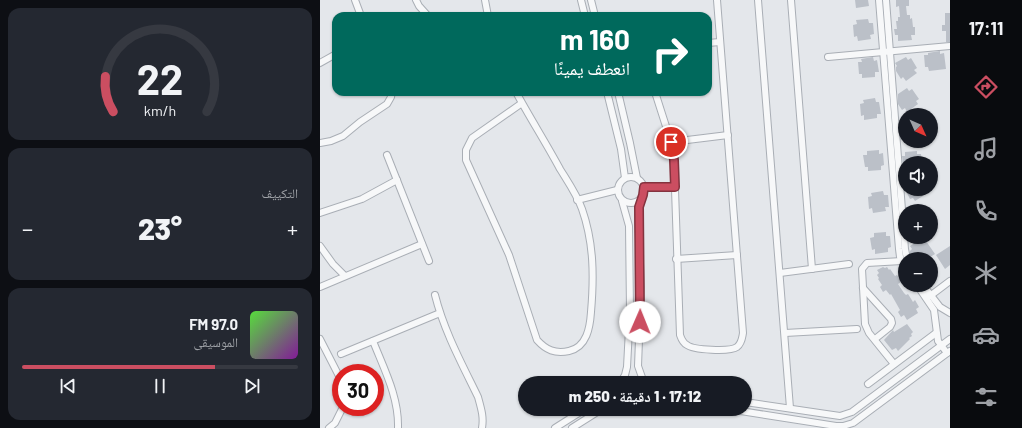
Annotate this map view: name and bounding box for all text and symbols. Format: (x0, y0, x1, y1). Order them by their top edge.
text: 17:11 (969, 17, 1003, 39)
text: 160 m (560, 22, 630, 56)
icon: right (644, 28, 696, 80)
text: 22 (137, 53, 183, 103)
text: انعطف يمينًا (554, 57, 630, 79)
icon: directions (972, 73, 1000, 101)
text: km/h (144, 102, 176, 119)
north arrow (898, 108, 938, 148)
map controls (898, 108, 938, 292)
pin (654, 125, 688, 159)
icon: arrive (660, 131, 682, 153)
icon: music (972, 135, 1000, 163)
button: sound (898, 156, 938, 196)
text: التكييف (262, 185, 298, 201)
icon: phone (972, 197, 1000, 225)
button: + (898, 204, 938, 244)
text: 23° (138, 210, 182, 246)
text: − (22, 215, 33, 241)
text: + (287, 215, 298, 241)
button: − (898, 252, 938, 292)
icon: climate (972, 259, 1000, 287)
position arrow (619, 301, 661, 343)
text: 97.0 FM (189, 315, 238, 333)
icon: car (972, 321, 1000, 349)
text: الموسيقى (194, 334, 238, 350)
speed limit sign: 30 (332, 364, 384, 416)
icon: previous (57, 375, 79, 397)
icon: pause (149, 375, 171, 397)
icon: next (241, 375, 263, 397)
icon: filters (972, 383, 1000, 411)
text: 17:12 · 1 دقيقة · 250 m (569, 387, 701, 405)

